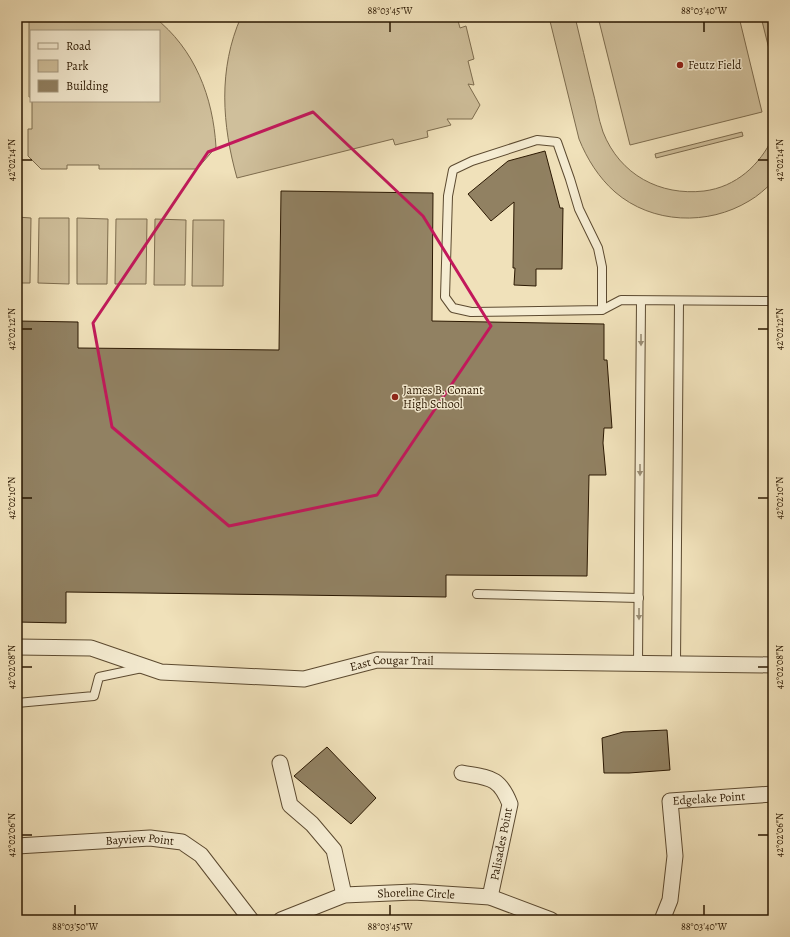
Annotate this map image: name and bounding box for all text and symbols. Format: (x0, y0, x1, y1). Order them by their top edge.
text: 88°03'45"W (367, 4, 413, 17)
text: 88°03'40"W (681, 4, 728, 17)
legend (30, 30, 160, 102)
text: Road (66, 38, 92, 54)
place label: Feutz Field (688, 57, 742, 73)
text: Park (66, 58, 89, 74)
marker: Feutz Field (675, 60, 685, 70)
text: Building (66, 78, 108, 94)
text: 42°02'14"N (5, 139, 18, 181)
text: 42°02'14"N (773, 139, 786, 181)
text: 42°02'12"N (5, 308, 18, 350)
text: 42°02'12"N (773, 308, 786, 350)
one-way arrow (638, 334, 644, 347)
place label: James B. Conant High School (403, 382, 483, 412)
marker: James B. Conant High School (390, 392, 400, 402)
one-way arrow (637, 464, 643, 477)
text: 42°02'10"N (5, 476, 18, 520)
text: 42°02'10"N (773, 476, 786, 520)
one-way arrow (636, 608, 642, 621)
text: 42°02'08"N (5, 645, 18, 689)
text: 42°02'08"N (773, 645, 786, 689)
street label: East Cougar Trail (348, 651, 434, 675)
street label: Edgelake Point (672, 788, 746, 809)
street label: Palisades Point (486, 806, 516, 882)
text: 42°02'06"N (5, 813, 18, 857)
text: 42°02'06"N (773, 813, 786, 857)
street label: Bayview Point (105, 830, 175, 849)
street label: Shoreline Circle (377, 884, 455, 903)
text: 88°03'50"W (52, 920, 99, 933)
text: 88°03'45"W (367, 920, 413, 933)
text: 88°03'40"W (681, 920, 728, 933)

